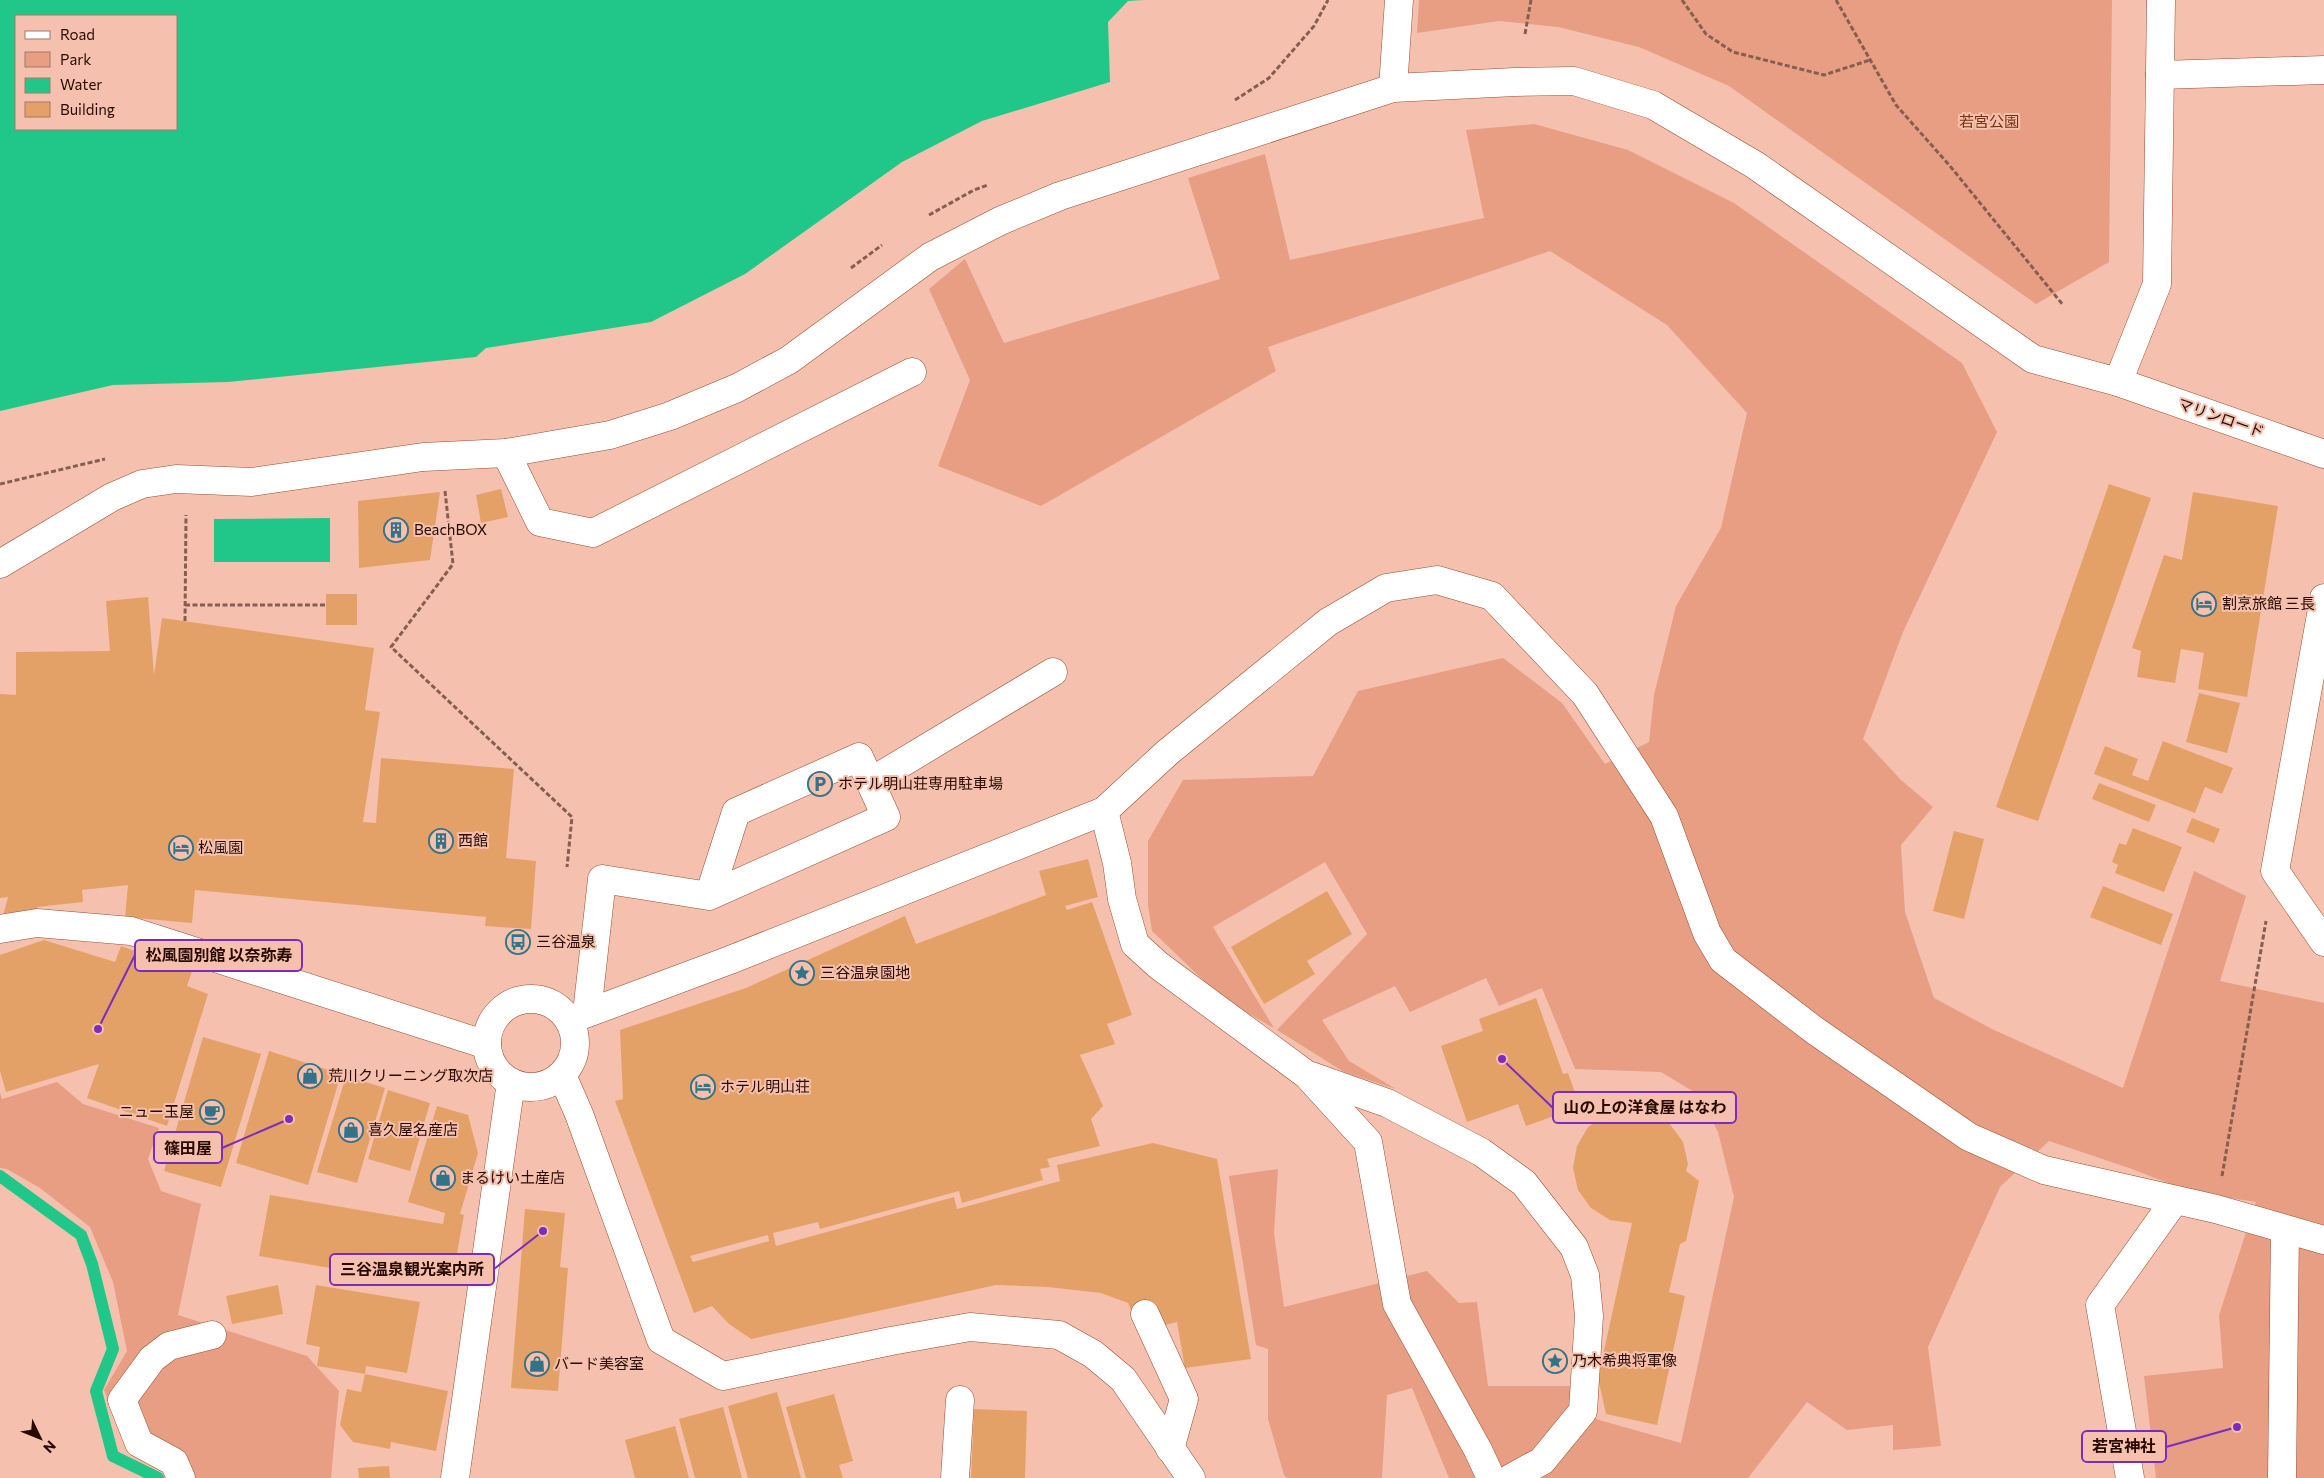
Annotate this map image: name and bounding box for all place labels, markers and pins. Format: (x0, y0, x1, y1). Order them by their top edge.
building icon: BeachBOX (383, 517, 409, 543)
place label: BeachBOX (414, 520, 487, 538)
hotel icon: 割烹旅館 三長 (2191, 591, 2217, 617)
place label: 割烹旅館 三長 (2222, 594, 2315, 612)
parking icon: ホテル明山荘専用駐車場 (807, 771, 833, 797)
place label: ホテル明山荘専用駐車場 (838, 774, 1003, 792)
building icon: 西館 (428, 828, 454, 854)
place label: 西館 (458, 831, 488, 849)
hotel icon: 松風園 (168, 835, 194, 861)
place label: 松風園 (198, 838, 243, 856)
bus stop icon: 三谷温泉 (505, 929, 531, 955)
place label: 三谷温泉 (536, 932, 596, 950)
callout: 松風園別館 以奈弥寿 (135, 940, 302, 971)
place icon: 三谷温泉園地 (789, 960, 815, 986)
place label: 三谷温泉園地 (820, 963, 910, 981)
shop icon: 荒川クリーニング取次店 (297, 1063, 323, 1089)
place label: 荒川クリーニング取次店 (328, 1066, 493, 1084)
hotel icon: ホテル明山荘 (690, 1074, 716, 1100)
place label: ホテル明山荘 (720, 1077, 810, 1095)
callout: 山の上の洋食屋 はなわ (1553, 1092, 1736, 1123)
cafe icon: ニュー玉屋 (199, 1099, 225, 1125)
place label: ニュー玉屋 (119, 1102, 194, 1120)
shop icon: 喜久屋名産店 (338, 1117, 364, 1143)
place label: 喜久屋名産店 (368, 1120, 458, 1138)
callout: 篠田屋 (154, 1132, 222, 1163)
shop icon: まるけい土産店 (430, 1165, 456, 1191)
place label: まるけい土産店 (460, 1168, 565, 1186)
callout: 三谷温泉観光案内所 (330, 1254, 494, 1285)
place icon: 乃木希典将軍像 (1542, 1348, 1568, 1374)
shop icon: バード美容室 (524, 1351, 550, 1377)
place label: 乃木希典将軍像 (1572, 1351, 1677, 1369)
place label: バード美容室 (554, 1354, 644, 1372)
callout: 若宮神社 (2082, 1431, 2166, 1462)

